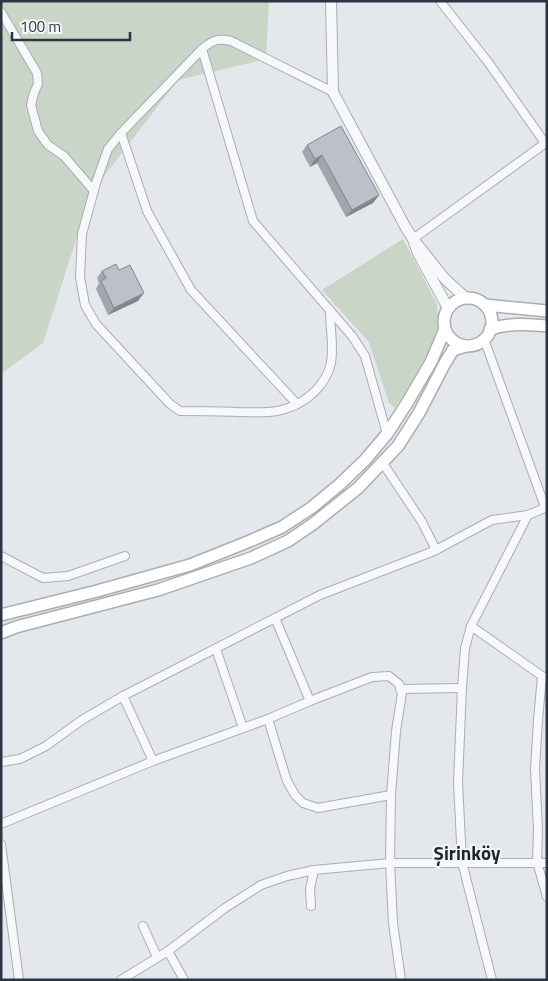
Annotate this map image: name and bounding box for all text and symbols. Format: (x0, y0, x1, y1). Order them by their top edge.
scale bar (12, 10, 130, 42)
text: 100 m (20, 15, 61, 38)
district label: Şirinköy (434, 838, 501, 867)

